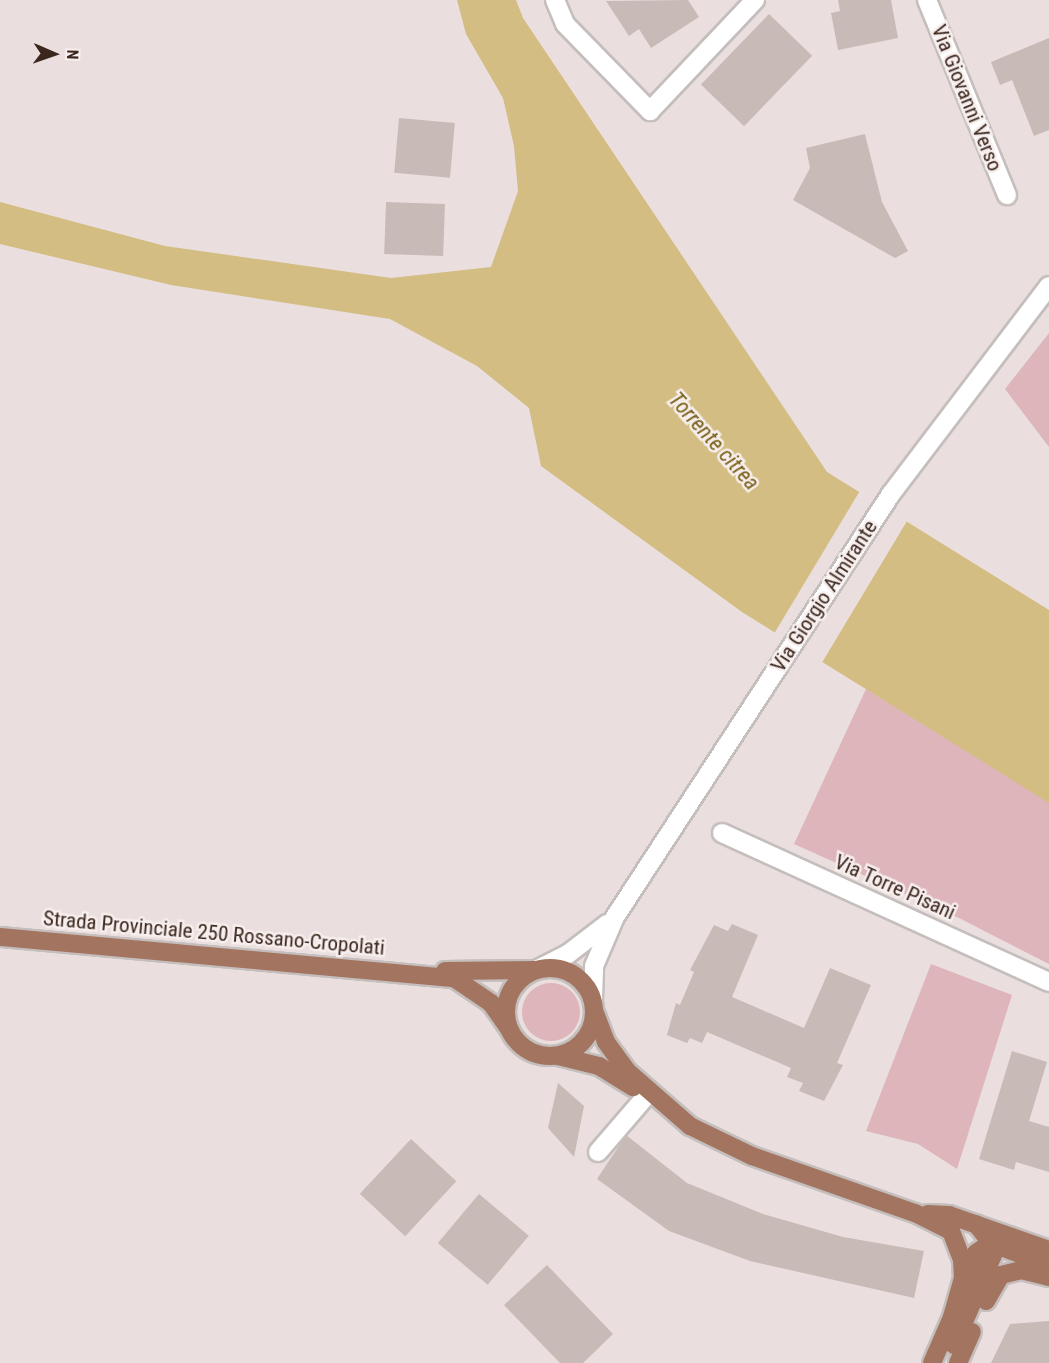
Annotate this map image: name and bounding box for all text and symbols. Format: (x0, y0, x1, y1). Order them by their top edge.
street label: Via Giovanni Verso (926, 21, 1008, 175)
north arrow (24, 24, 84, 84)
text: N (63, 49, 82, 60)
water label: Torrente citrea (663, 387, 765, 495)
street label: Via Giorgio Almirante (766, 515, 882, 677)
street label: Via Torre Pisani (830, 849, 960, 925)
street label: Strada Provinciale 250 Rossano-Cropolati (42, 906, 386, 960)

